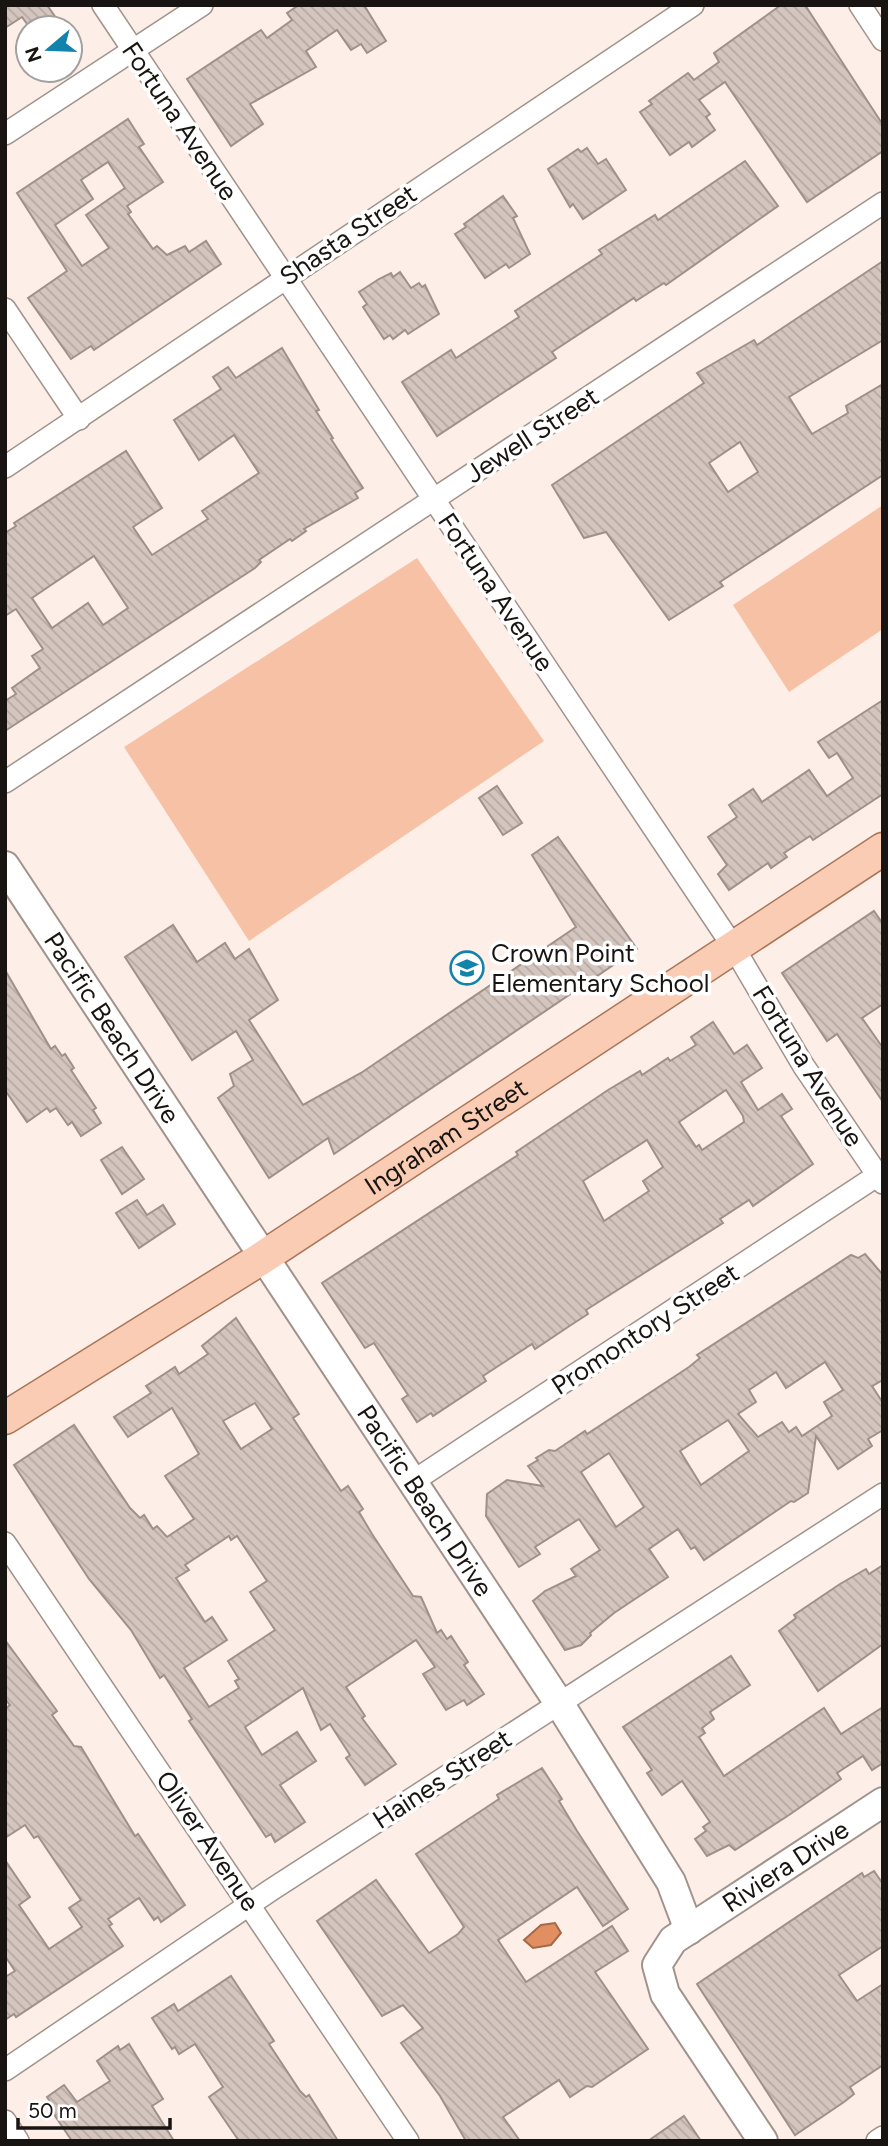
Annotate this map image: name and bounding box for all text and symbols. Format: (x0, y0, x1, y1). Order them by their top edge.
north arrow (14, 14, 84, 84)
street label: Fortuna Avenue (115, 36, 245, 206)
text: N (20, 44, 47, 65)
street label: Shasta Street (274, 177, 423, 292)
street label: Jewell Street (459, 380, 605, 490)
street label: Fortuna Avenue (431, 507, 561, 677)
street label: Pacific Beach Drive (37, 926, 187, 1130)
place label: Crown Point Elementary School (491, 937, 709, 999)
school or university icon: Crown Point Elementary School (448, 949, 486, 987)
street label: Fortuna Avenue (746, 979, 870, 1153)
street label: Ingraham Street (359, 1072, 533, 1202)
street label: Promontory Street (545, 1256, 745, 1402)
street label: Pacific Beach Drive (350, 1399, 500, 1602)
street label: Haines Street (367, 1722, 517, 1836)
street label: Oliver Avenue (149, 1765, 267, 1917)
street label: Riviera Drive (716, 1813, 855, 1919)
scale bar (18, 2086, 170, 2130)
text: 50 m (28, 2098, 77, 2123)

